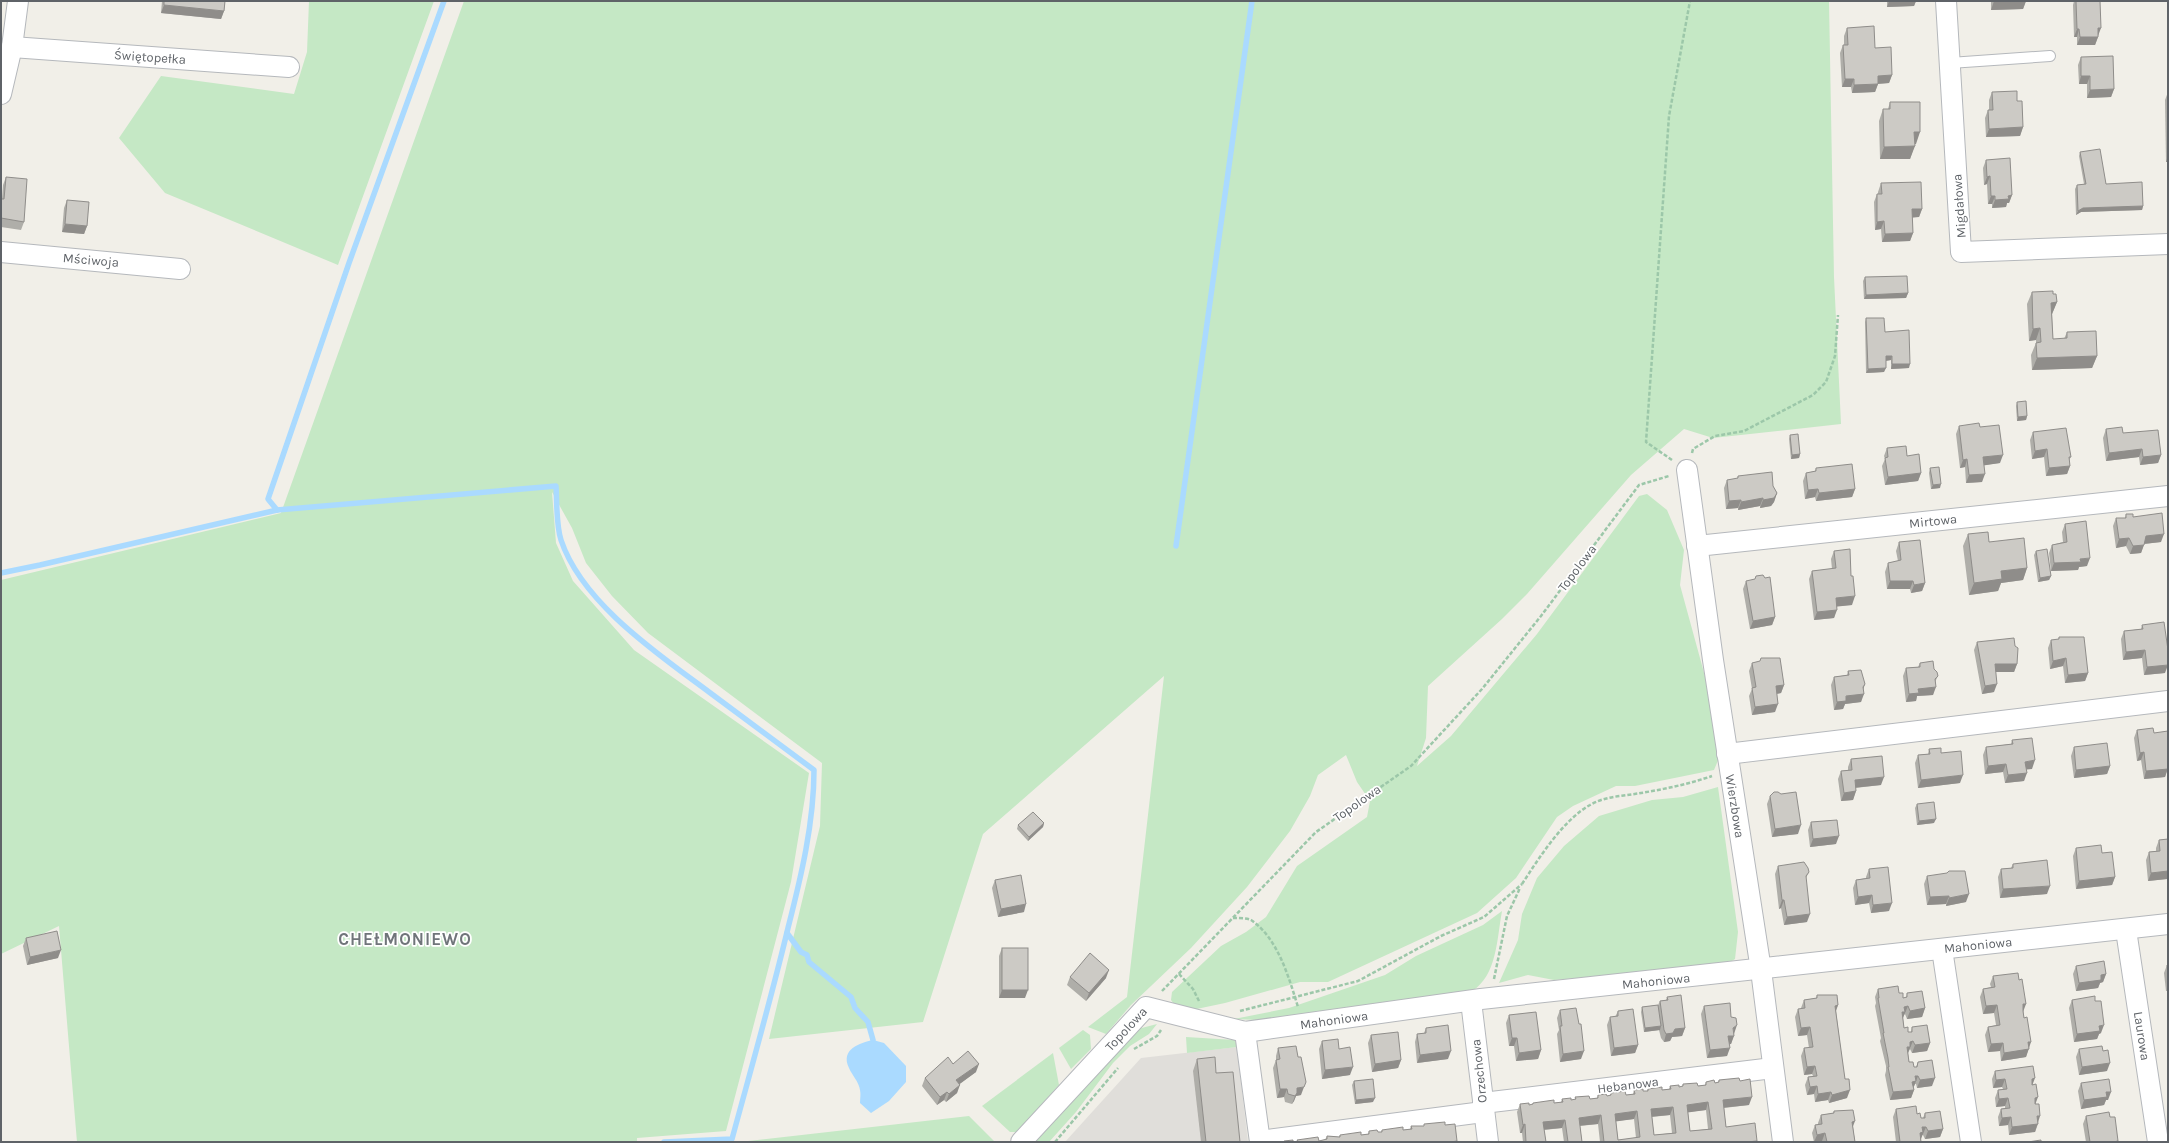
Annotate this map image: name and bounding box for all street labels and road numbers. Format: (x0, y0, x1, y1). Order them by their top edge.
street label: Świętopełka (113, 46, 187, 67)
street label: Migdałowa (1949, 173, 1969, 239)
street label: Mściwoja (62, 250, 120, 270)
street label: Mirtowa (1908, 511, 1958, 531)
street label: Topolowa (1555, 542, 1599, 594)
street label: Wierzbowa (1723, 773, 1747, 839)
street label: Topolowa (1330, 781, 1384, 825)
street label: Mahoniowa (1943, 934, 2013, 956)
street label: Mahoniowa (1621, 970, 1691, 992)
street label: Topolowa (1102, 1004, 1150, 1054)
street label: Mahoniowa (1299, 1008, 1369, 1032)
street label: Laurowa (2131, 1010, 2153, 1062)
street label: Orzechowa (1468, 1038, 1490, 1104)
street label: Hebanowa (1596, 1074, 1660, 1096)

